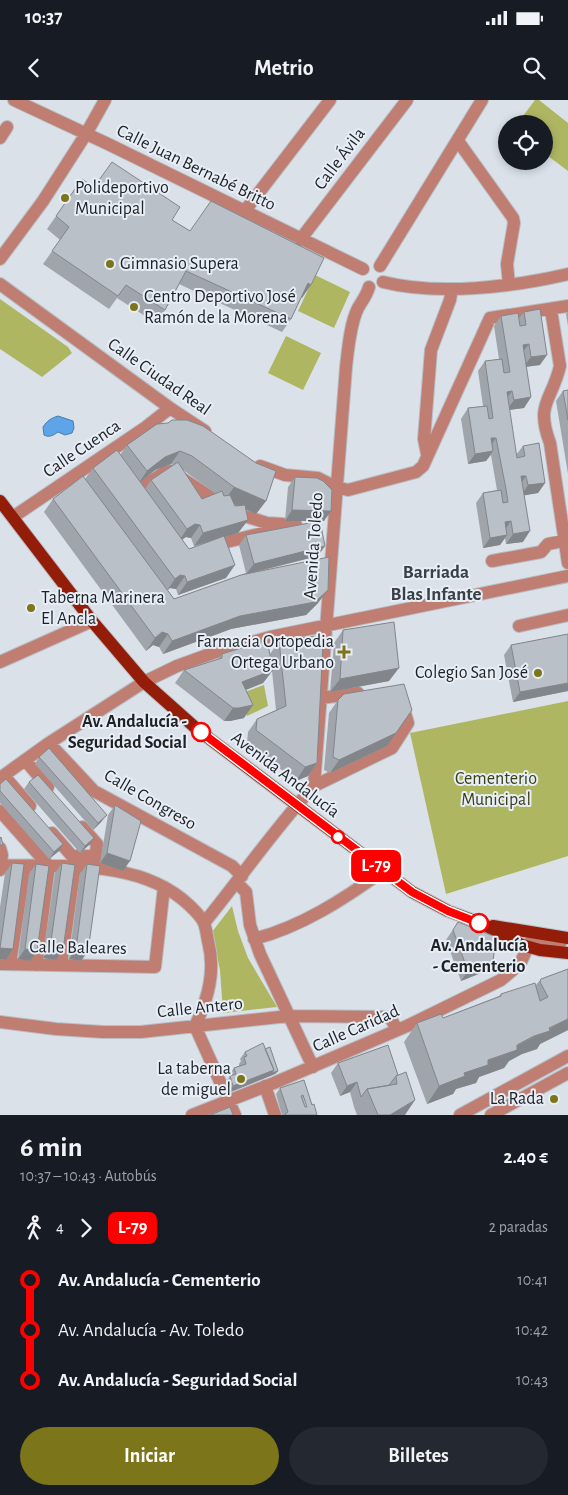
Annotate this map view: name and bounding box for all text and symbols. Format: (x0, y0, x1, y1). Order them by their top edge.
text: 10:37 (25, 8, 63, 27)
icon: back (20, 54, 48, 82)
icon: search (520, 54, 548, 82)
text: Metrio (254, 57, 314, 79)
map controls (498, 115, 553, 170)
button: locate (498, 115, 553, 170)
street label: Calle Juan Bernabé Britto (114, 122, 278, 214)
street label: Calle Ávila (309, 123, 369, 193)
place label: Polideportivo Municipal (75, 179, 169, 218)
marker: Polideportivo Municipal (59, 192, 71, 204)
place label: Gimnasio Supera (120, 255, 239, 273)
marker: Gimnasio Supera (104, 258, 116, 270)
place label: Centro Deportivo José Ramón de la Morena (144, 288, 296, 327)
marker: Centro Deportivo José Ramón de la Morena (128, 301, 140, 313)
street label: Calle Ciudad Real (104, 335, 214, 419)
street label: Calle Cuenca (40, 417, 124, 481)
street label: Avenida Toledo (301, 492, 327, 600)
district label: Barriada Blas Infante (390, 563, 482, 604)
place label: Taberna Marinera El Ancla (41, 589, 165, 628)
marker: Taberna Marinera El Ancla (25, 602, 37, 614)
place label: Farmacia Ortopedia Ortega Urbano (196, 633, 334, 672)
marker: Farmacia Ortopedia Ortega Urbano (338, 646, 350, 658)
place label: Colegio San José (415, 664, 528, 682)
marker: Colegio San José (532, 667, 544, 679)
place label: Av. Andalucía - Seguridad Social (68, 713, 187, 752)
marker: Av. Andalucía - Seguridad Social (191, 722, 211, 742)
street label: Avenida Andalucía (228, 729, 342, 821)
street label: Calle Congreso (101, 766, 199, 834)
park label: Cementerio Municipal (455, 770, 537, 809)
unlabelled marker (331, 830, 345, 844)
line badge: L-79 (341, 850, 411, 882)
text: L-79 (361, 857, 391, 875)
marker: Av. Andalucía - Cementerio (469, 913, 489, 933)
place label: Av. Andalucía - Cementerio (431, 937, 528, 976)
street label: Calle Baleares (29, 938, 127, 958)
street label: Calle Antero (156, 995, 244, 1021)
street label: Calle Caridad (310, 1002, 402, 1056)
place label: La taberna de miguel (157, 1060, 231, 1099)
marker: La taberna de miguel (235, 1073, 247, 1085)
place label: La Rada (490, 1090, 544, 1108)
marker: La Rada (548, 1093, 560, 1105)
text: 6 min (20, 1134, 82, 1162)
text: 2.40 € (504, 1148, 548, 1167)
text: 10:37 – 10:43 · Autobús (20, 1168, 157, 1184)
icon: walk (20, 1214, 48, 1242)
icon: forward (72, 1214, 100, 1242)
text: 4 (56, 1219, 64, 1235)
text: L-79 (118, 1219, 147, 1237)
text: 2 paradas (489, 1219, 548, 1235)
text: Av. Andalucía - Cementerio (58, 1271, 261, 1290)
text: 10:41 (517, 1272, 548, 1288)
text: Av. Andalucía - Av. Toledo (58, 1321, 244, 1340)
text: 10:42 (515, 1322, 548, 1338)
text: Av. Andalucía - Seguridad Social (58, 1371, 297, 1390)
text: 10:43 (516, 1372, 548, 1388)
button: Iniciar (20, 1427, 279, 1485)
button: Billetes (289, 1427, 548, 1485)

